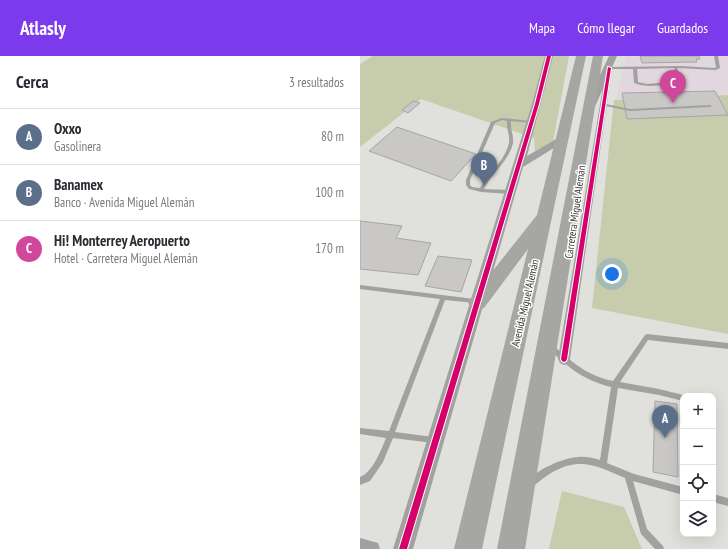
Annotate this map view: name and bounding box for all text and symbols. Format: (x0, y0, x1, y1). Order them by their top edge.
text: Atlasly (20, 16, 66, 40)
text: Mapa (529, 19, 555, 37)
text: Cómo llegar (577, 19, 635, 37)
text: Guardados (657, 19, 708, 37)
pin: C (660, 70, 686, 103)
text: Cerca (16, 71, 49, 93)
text: 3 resultados (289, 74, 344, 91)
text: Oxxo (54, 119, 81, 138)
text: A (26, 128, 32, 145)
text: 80 m (321, 128, 344, 145)
text: Gasolinera (54, 138, 101, 155)
pin: B (471, 152, 497, 185)
street label: Carretera Miguel Alemán (562, 164, 588, 259)
text: Banamex (54, 175, 103, 194)
text: B (26, 184, 32, 201)
text: 100 m (315, 184, 344, 201)
text: Banco · Avenida Miguel Alemán (54, 194, 194, 211)
text: Hi! Monterrey Aeropuerto (54, 231, 190, 250)
text: C (26, 240, 32, 257)
text: 170 m (315, 240, 344, 257)
text: Hotel · Carretera Miguel Alemán (54, 250, 198, 267)
street label: Avenida Miguel Alemán (508, 258, 542, 348)
your location (602, 264, 622, 284)
map controls (680, 393, 716, 537)
button: + (680, 393, 716, 429)
pin: A (652, 405, 678, 438)
button: − (680, 429, 716, 465)
button: locate (680, 465, 716, 501)
button: layers (680, 501, 716, 537)

